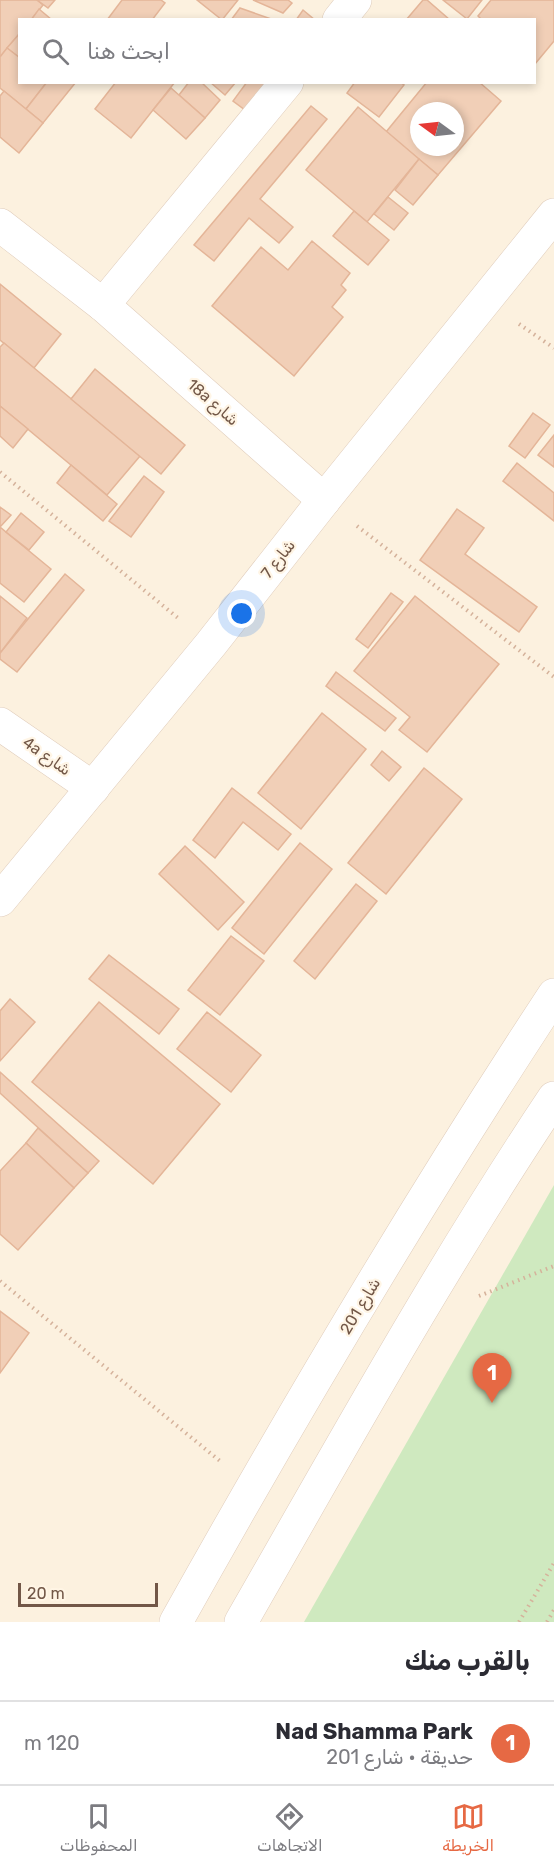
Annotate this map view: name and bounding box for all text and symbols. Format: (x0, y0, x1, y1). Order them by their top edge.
search box (18, 18, 536, 84)
icon: search (39, 35, 72, 68)
text: ابحث هنا (87, 38, 170, 65)
north arrow (410, 102, 464, 156)
street label: 18a شارع (182, 375, 243, 431)
street label: شارع 7 (257, 536, 301, 583)
your location (227, 599, 256, 628)
street label: 4a شارع (18, 733, 75, 781)
street label: شارع 201 (336, 1274, 386, 1339)
pin: 1 (472, 1354, 512, 1403)
scale bar (18, 1580, 158, 1608)
text: 20 m (27, 1584, 65, 1603)
text: بالقرب منك (405, 1646, 530, 1677)
text: Nad Shamma Park (275, 1718, 473, 1745)
text: 120 m (24, 1731, 80, 1755)
text: 1 (506, 1731, 515, 1755)
text: حديقة · شارع 201 (326, 1745, 473, 1769)
tab: المحفوظات (60, 1800, 138, 1855)
tab: الاتجاهات (257, 1800, 323, 1855)
tab: الخريطة (442, 1800, 494, 1855)

